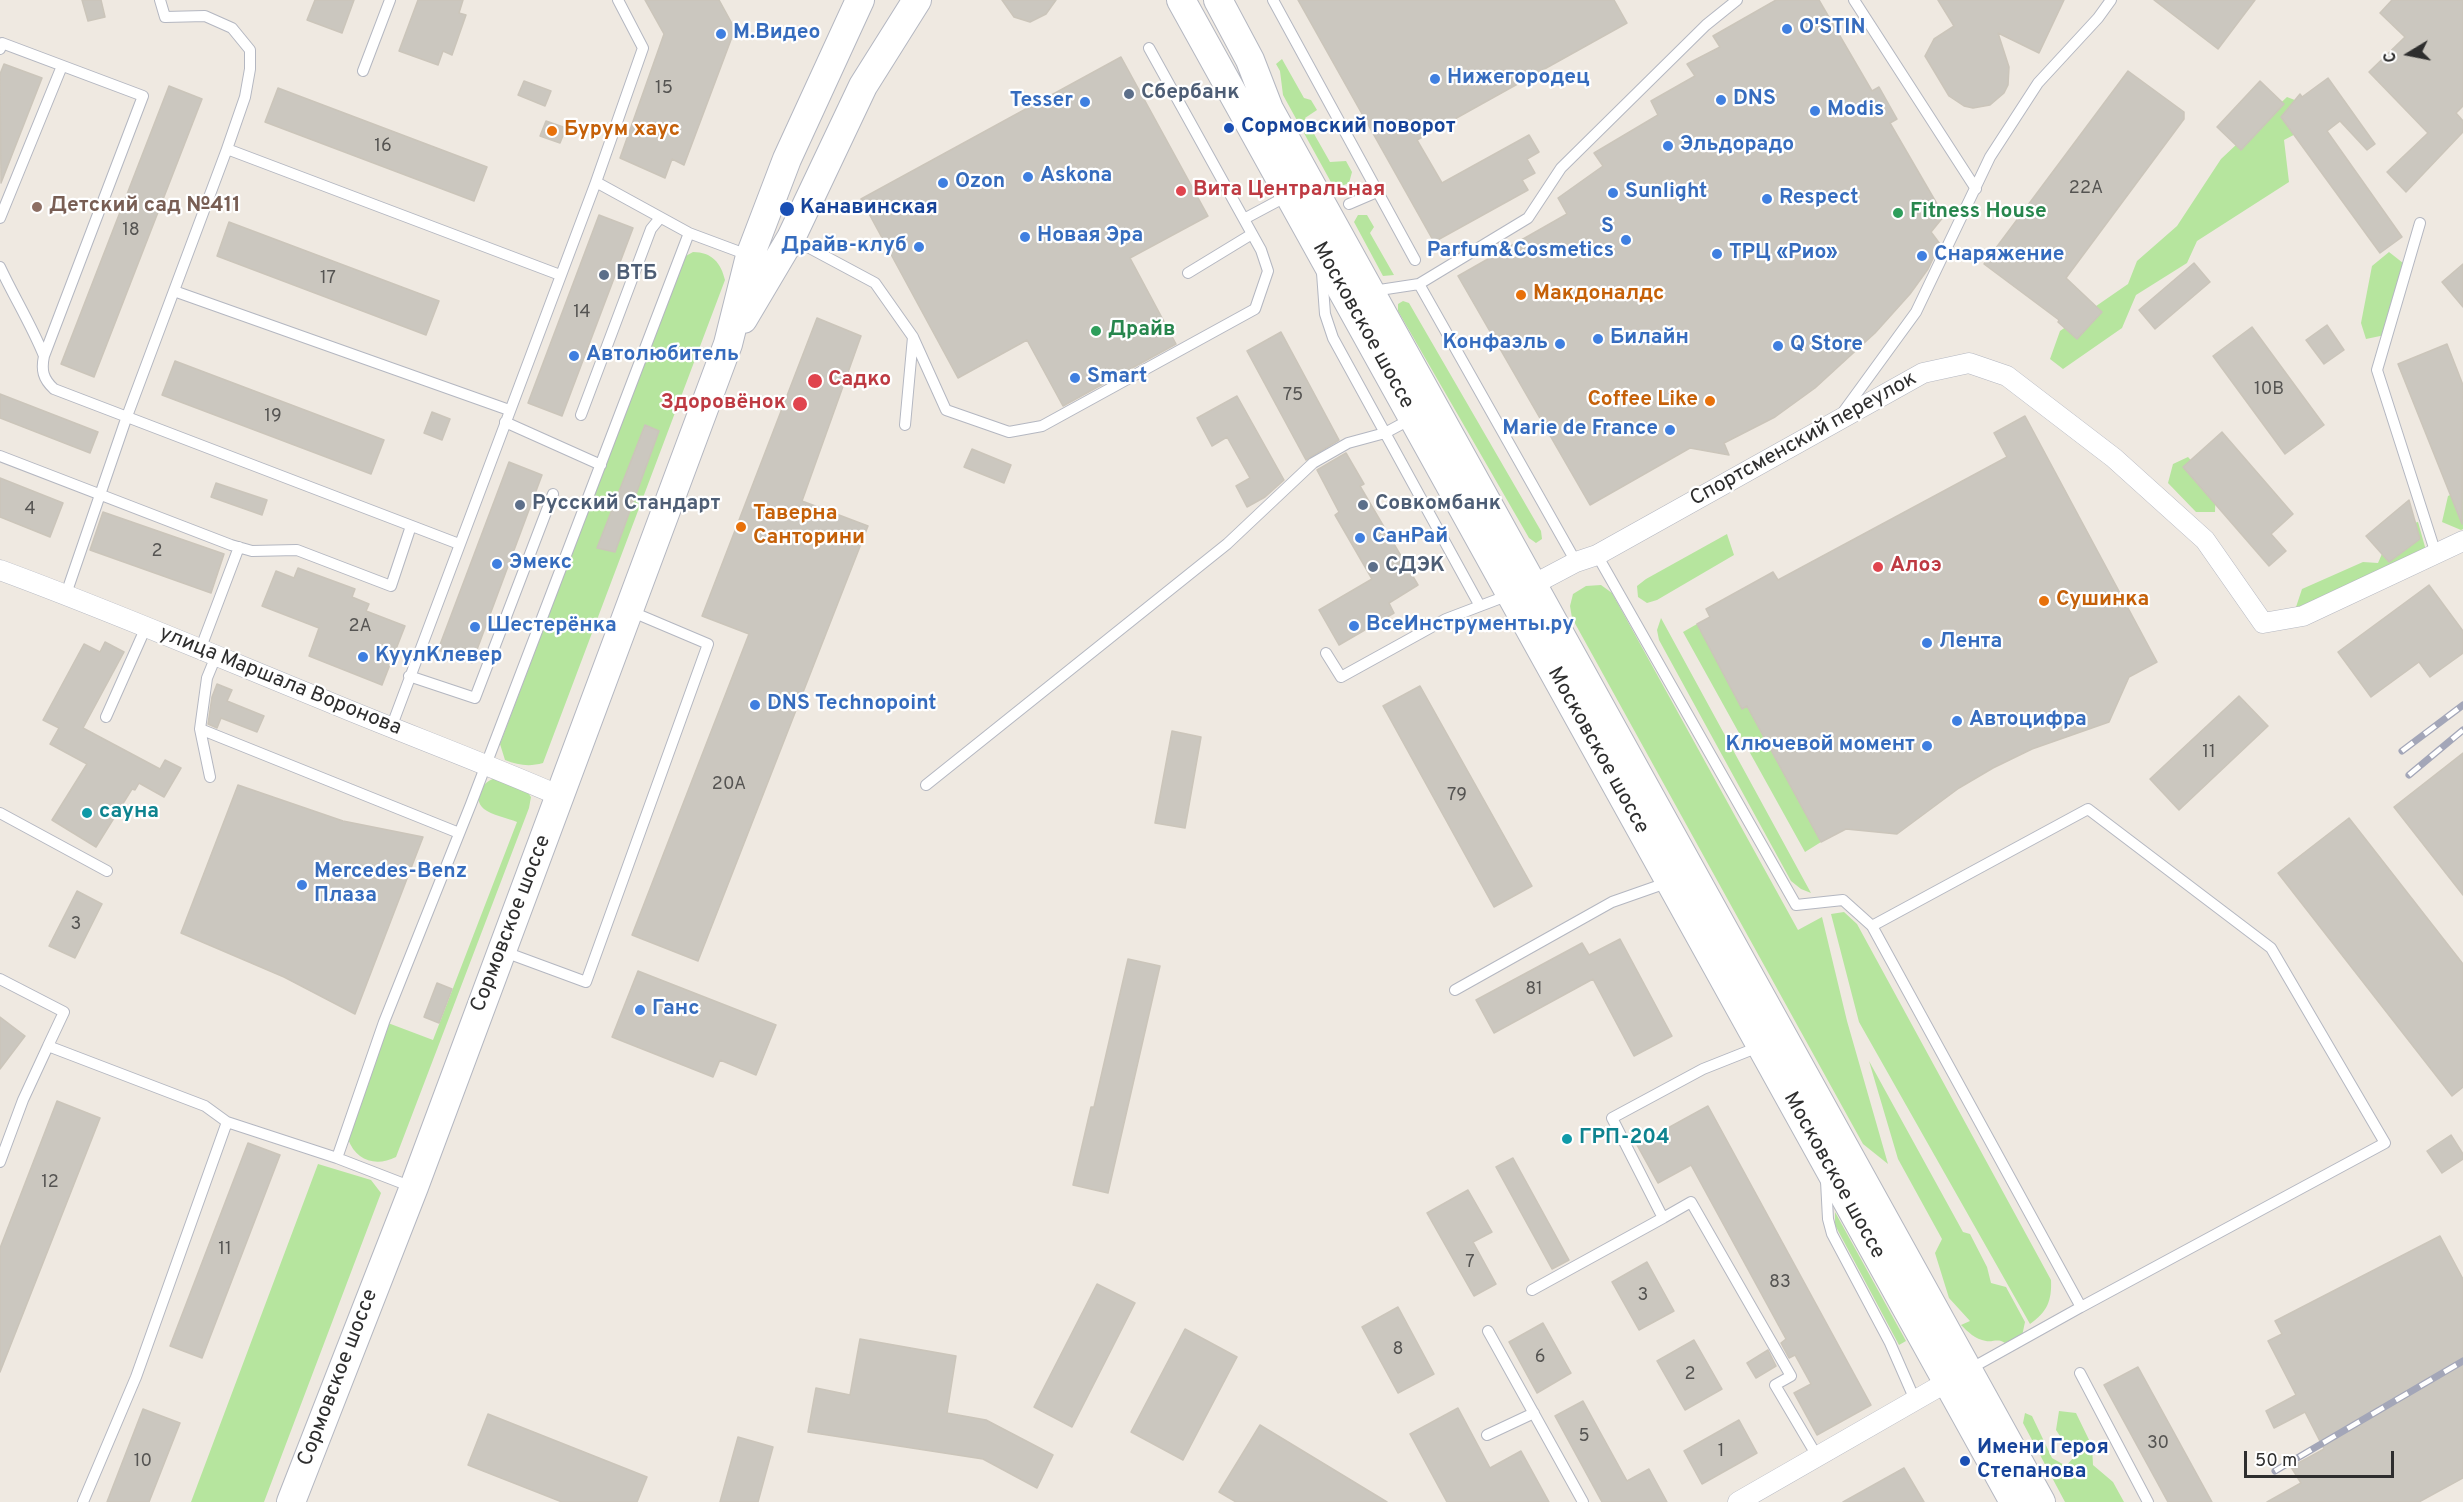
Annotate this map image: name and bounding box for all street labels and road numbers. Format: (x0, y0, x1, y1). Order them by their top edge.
street label: Московское шоссе (1306, 238, 1418, 414)
street label: Спортсменский переулок (1686, 367, 1922, 513)
street label: улица Маршала Воронова (155, 622, 405, 742)
street label: Московское шоссе (1541, 663, 1653, 839)
street label: Сормовское шоссе (467, 832, 557, 1016)
street label: Московское шоссе (1777, 1088, 1889, 1264)
street label: Сормовское шоссе (294, 1286, 384, 1470)

